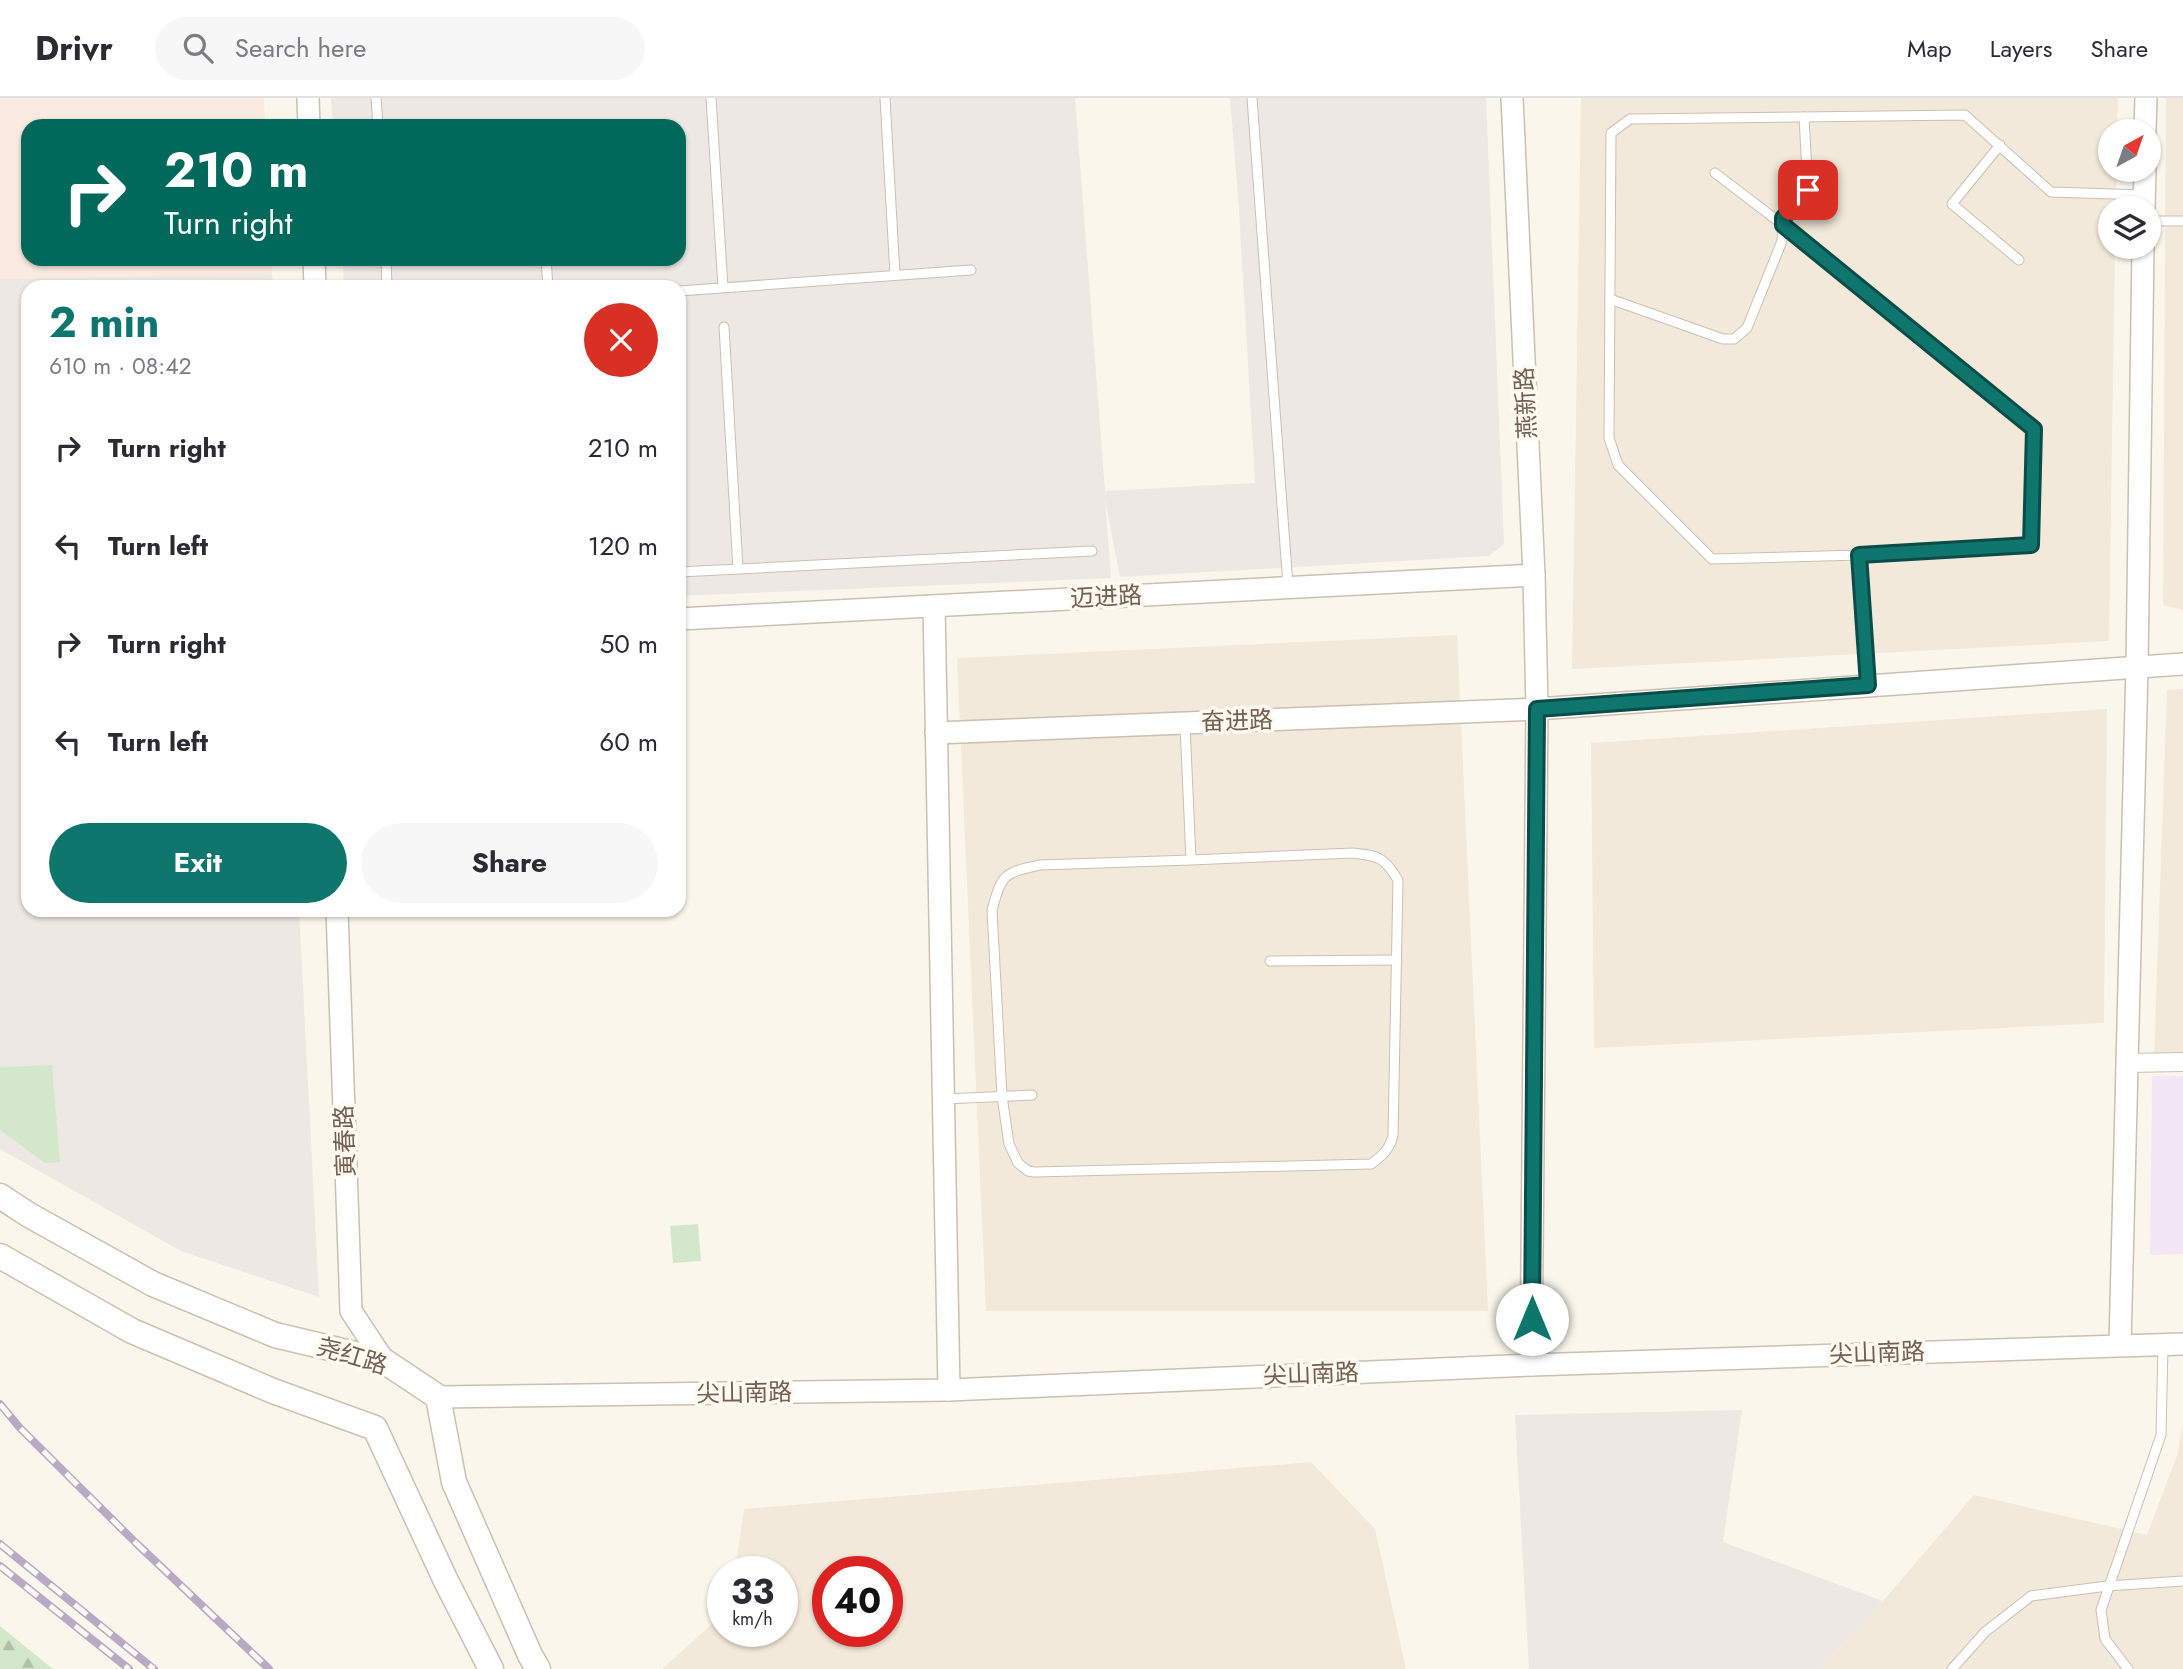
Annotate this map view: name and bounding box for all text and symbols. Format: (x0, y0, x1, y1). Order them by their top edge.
search box (155, 17, 645, 80)
text: Drivr (35, 25, 113, 72)
icon: search (179, 29, 217, 67)
text: Search here (235, 29, 366, 67)
text: Map (1907, 31, 1952, 66)
text: Layers (1990, 31, 2052, 66)
text: Share (2090, 31, 2148, 66)
north arrow (2098, 119, 2161, 182)
map controls (2098, 119, 2161, 259)
text: 210 m (164, 135, 308, 205)
icon: right (49, 147, 140, 238)
pin (1778, 160, 1838, 220)
icon: arrive (1789, 171, 1827, 209)
button: layers (2098, 196, 2161, 259)
text: Turn right (164, 200, 293, 246)
text: 2 min (49, 292, 159, 353)
button: close (584, 303, 658, 377)
text: 610 m · 08:42 (49, 349, 192, 383)
street label: 燕新路 (1506, 366, 1545, 440)
icon: right (49, 429, 87, 467)
text: Turn right (108, 429, 226, 467)
text: 210 m (588, 429, 658, 467)
icon: left (49, 527, 87, 565)
text: Turn left (108, 527, 208, 565)
text: 120 m (588, 527, 658, 565)
street label: 迈进路 (1069, 577, 1143, 616)
icon: right (49, 625, 87, 663)
text: Turn right (108, 625, 226, 663)
text: 50 m (600, 625, 658, 663)
street label: 奋进路 (1200, 702, 1274, 739)
icon: left (49, 723, 87, 761)
text: Turn left (108, 723, 208, 761)
text: 60 m (599, 723, 658, 761)
button: Exit (49, 823, 347, 903)
button: Share (361, 823, 658, 903)
street label: 寅春路 (326, 1104, 363, 1178)
position arrow (1495, 1282, 1569, 1356)
street label: 尧红路 (313, 1328, 392, 1383)
street label: 尖山南路 (1828, 1333, 1926, 1372)
street label: 尖山南路 (1262, 1354, 1360, 1393)
street label: 尖山南路 (696, 1374, 792, 1411)
speed limit sign: 40 (812, 1556, 903, 1647)
text: 33 (731, 1567, 774, 1617)
text: km/h (732, 1606, 773, 1632)

